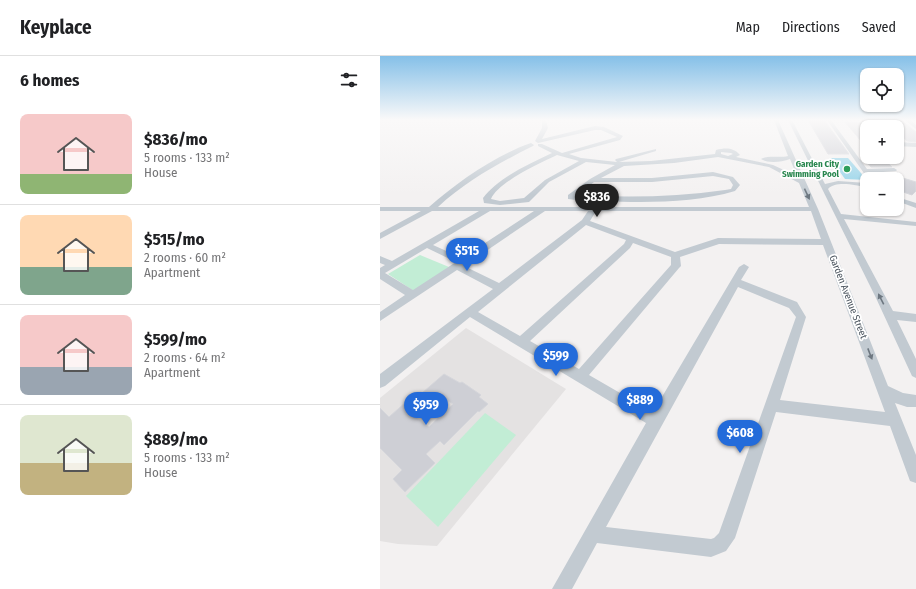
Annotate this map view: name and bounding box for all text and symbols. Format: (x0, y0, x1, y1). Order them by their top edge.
text: Keyplace (20, 16, 92, 39)
text: Map (736, 19, 760, 36)
text: Directions (782, 19, 840, 36)
text: Saved (862, 19, 896, 36)
map controls (860, 68, 904, 216)
button: locate (860, 68, 904, 112)
icon: filters (338, 69, 360, 91)
text: 6 homes (20, 70, 79, 91)
button: + (860, 120, 904, 164)
text: $836/mo (144, 129, 208, 150)
icon: home (52, 130, 100, 178)
text: 5 rooms · 133 m² (144, 150, 230, 165)
place label: Garden City Swimming Pool (782, 159, 840, 179)
marker: Garden City Swimming Pool (842, 164, 852, 174)
text: House (144, 165, 178, 180)
button: − (860, 172, 904, 216)
pin: $836 (573, 184, 621, 218)
text: $836 (584, 189, 610, 204)
one-way arrow (804, 189, 810, 200)
text: $515/mo (144, 229, 205, 250)
icon: home (52, 231, 100, 279)
pin: $515 (443, 238, 491, 272)
text: $515 (455, 243, 479, 258)
text: 2 rooms · 60 m² (144, 250, 226, 265)
street label: Garden Avenue Street (826, 253, 870, 341)
text: Apartment (144, 265, 200, 280)
one-way arrow (878, 293, 884, 304)
text: $599/mo (144, 329, 207, 350)
icon: home (52, 331, 100, 379)
pin: $599 (532, 343, 580, 377)
text: $599 (543, 348, 569, 363)
one-way arrow (868, 349, 874, 361)
text: 2 rooms · 64 m² (144, 350, 225, 365)
text: Apartment (144, 365, 200, 380)
pin: $889 (616, 387, 664, 421)
pin: $959 (402, 392, 450, 426)
text: $889 (627, 392, 653, 407)
text: $959 (413, 397, 439, 412)
pin: $608 (716, 420, 764, 454)
text: $608 (726, 425, 754, 440)
text: $889/mo (144, 429, 208, 450)
icon: home (52, 431, 100, 479)
text: 5 rooms · 133 m² (144, 450, 230, 465)
text: House (144, 465, 178, 480)

